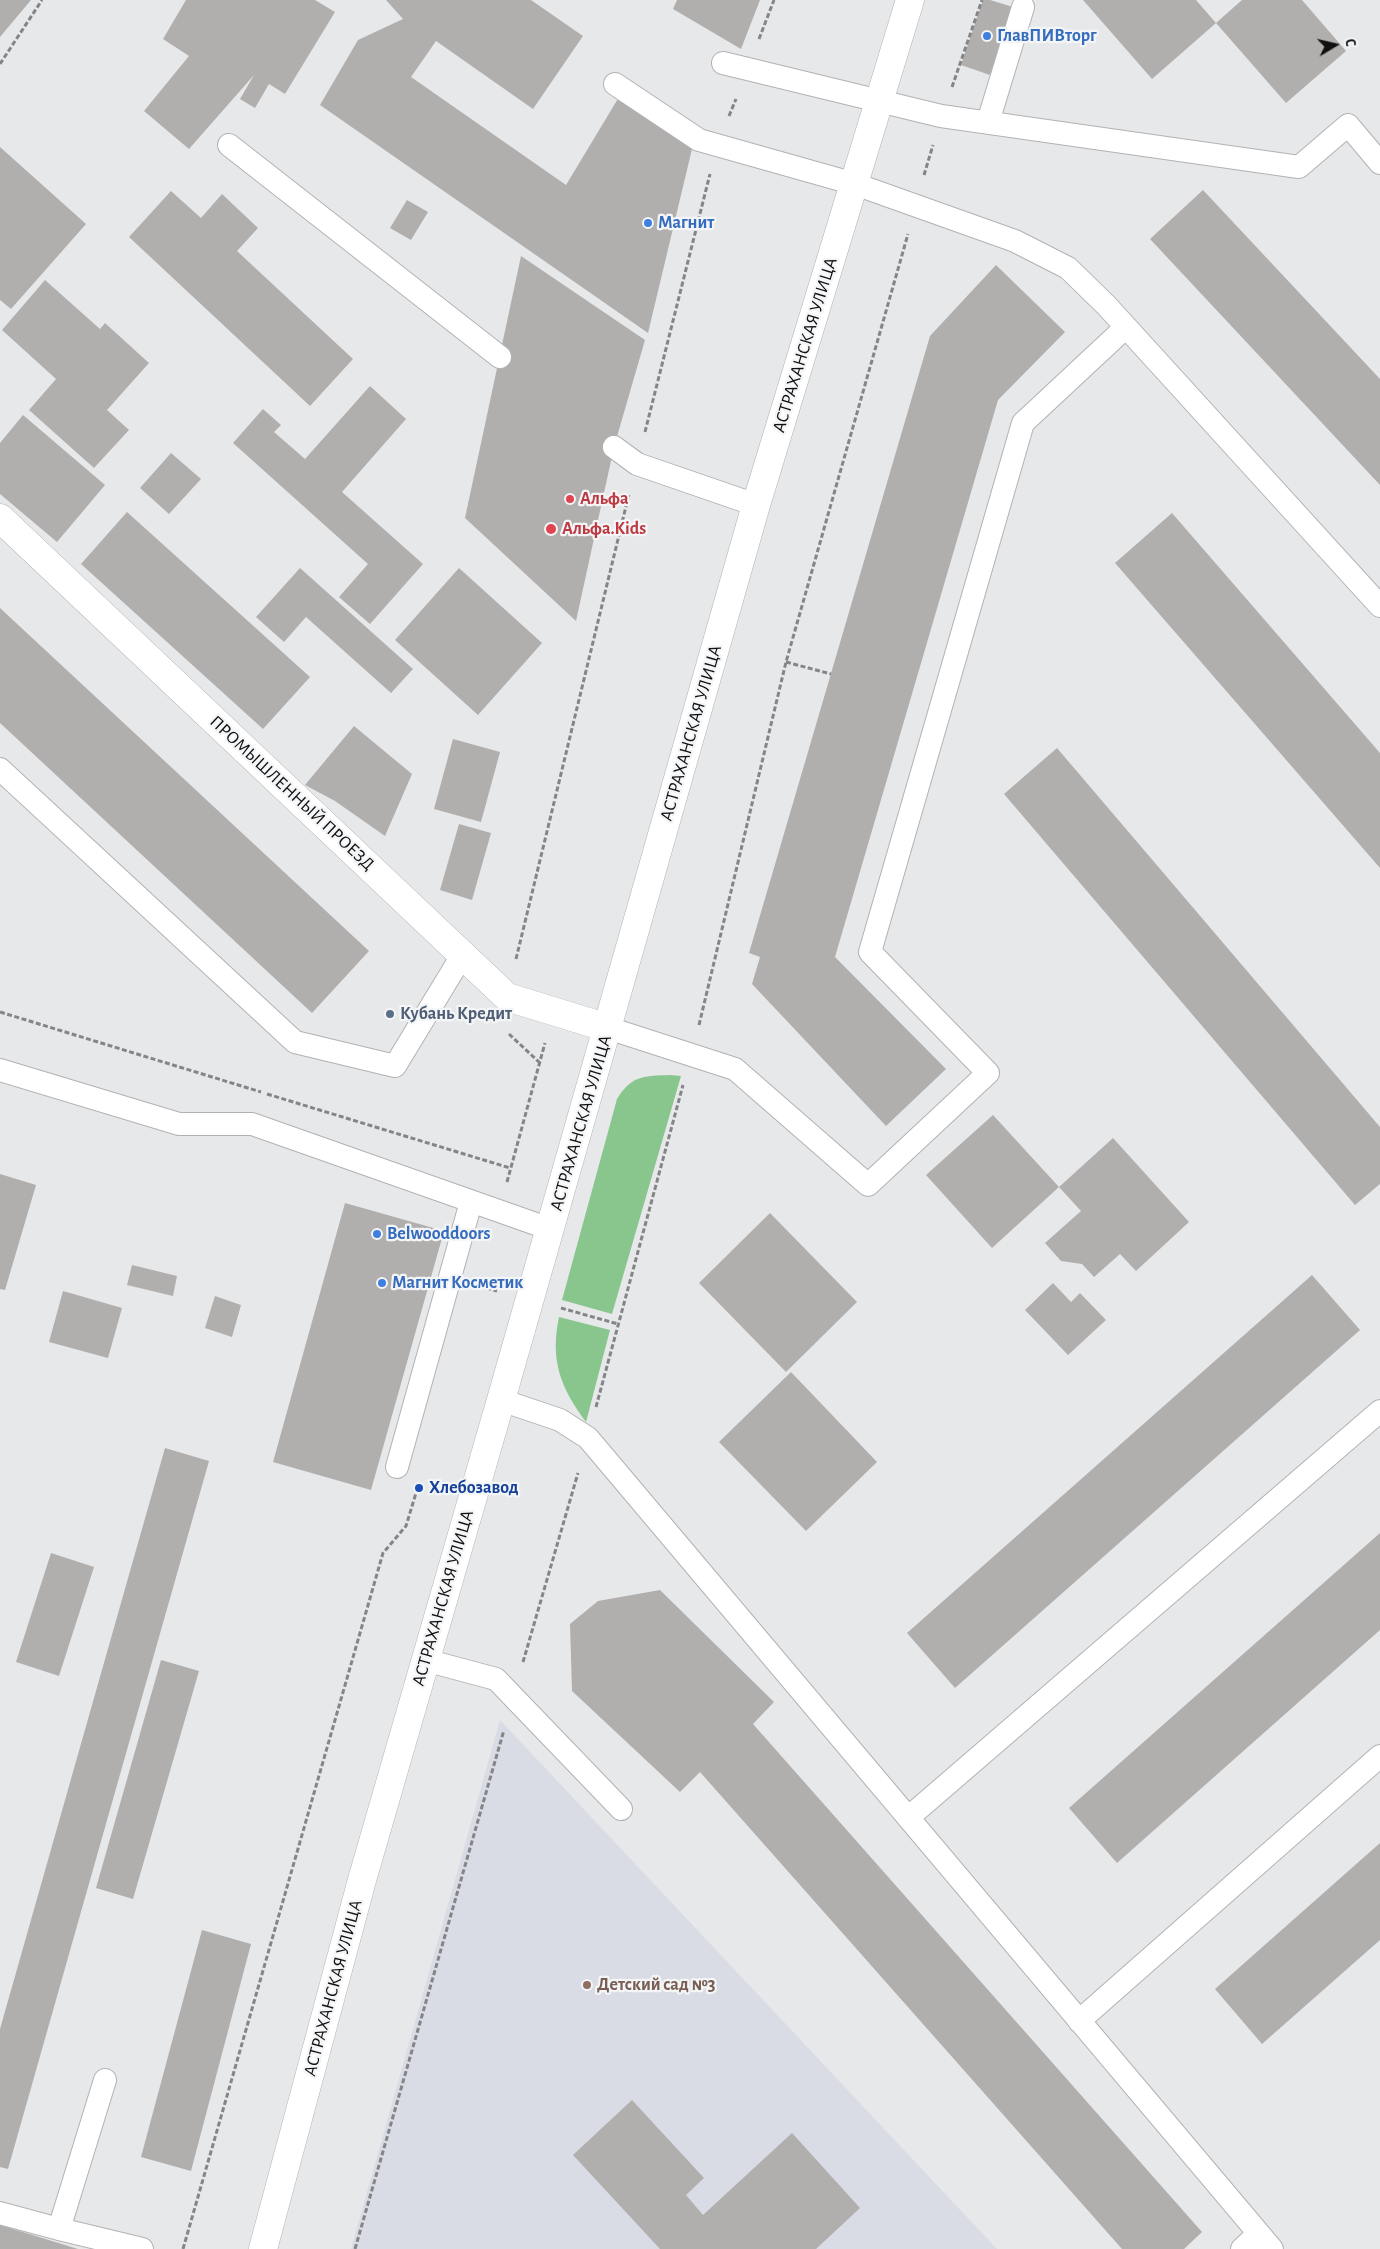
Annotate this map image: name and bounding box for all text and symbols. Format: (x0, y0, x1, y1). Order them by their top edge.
north arrow (1310, 20, 1360, 70)
place label: ГлавПИВторг (997, 25, 1097, 47)
marker: ГлавПИВторг (981, 30, 993, 42)
text: С (1342, 38, 1357, 48)
place label: Магнит (658, 212, 714, 234)
marker: Магнит (642, 217, 654, 229)
street label: АСТРАХАНСКАЯ УЛИЦА (768, 255, 842, 435)
place label: Альфа (580, 488, 628, 510)
marker: Альфа (564, 493, 576, 505)
place label: Альфа.Kids (562, 518, 646, 540)
marker: Альфа.Kids (544, 522, 558, 536)
street label: АСТРАХАНСКАЯ УЛИЦА (656, 643, 726, 823)
street label: ПРОМЫШЛЕННЫЙ ПРОЕЗД (205, 711, 379, 875)
place label: Кубань Кредит (400, 1003, 512, 1025)
marker: Кубань Кредит (384, 1008, 396, 1020)
street label: АСТРАХАНСКАЯ УЛИЦА (546, 1033, 616, 1213)
place label: Belwooddoors (387, 1223, 490, 1245)
marker: Belwooddoors (371, 1228, 383, 1240)
place label: Магнит Косметик (392, 1272, 523, 1294)
marker: Магнит Косметик (376, 1277, 388, 1289)
place label: Хлебозавод (429, 1477, 519, 1499)
marker: Хлебозавод (413, 1482, 425, 1494)
street label: АСТРАХАНСКАЯ УЛИЦА (408, 1508, 478, 1688)
street label: АСТРАХАНСКАЯ УЛИЦА (299, 1897, 367, 2079)
place label: Детский сад №3 (597, 1974, 716, 1996)
marker: Детский сад №3 (581, 1979, 593, 1991)

